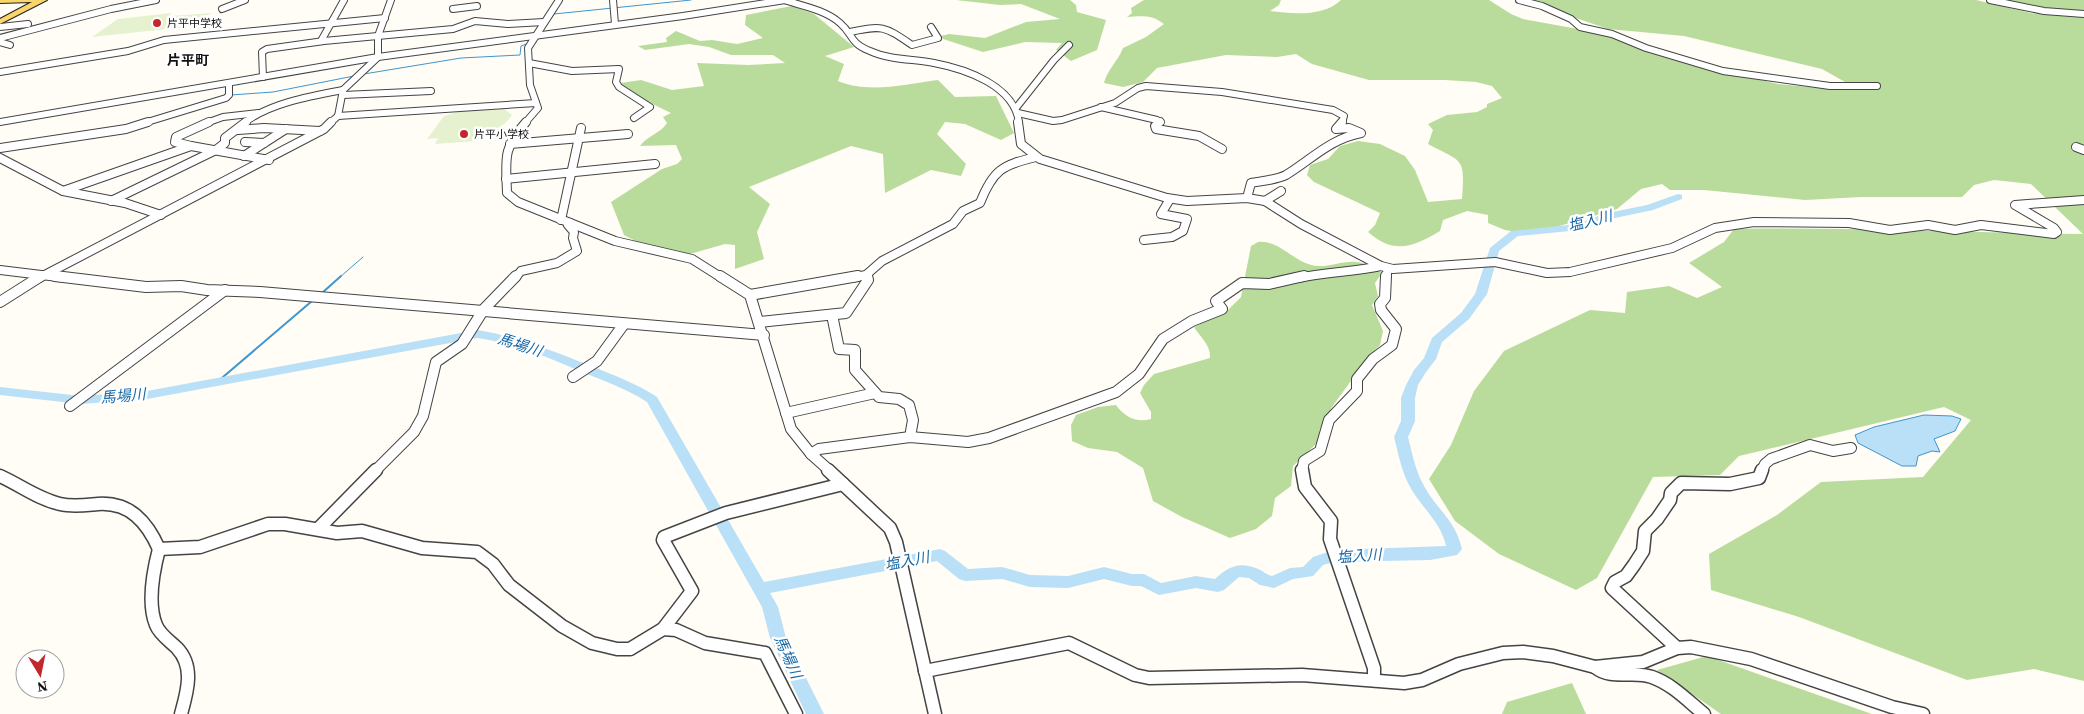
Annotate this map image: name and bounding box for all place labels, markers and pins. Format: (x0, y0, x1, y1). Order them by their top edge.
place label: 片平中学校 (167, 16, 222, 31)
marker: 片平中学校 (151, 17, 163, 29)
place label: 片平小学校 (474, 127, 529, 142)
marker: 片平小学校 (458, 128, 470, 140)

